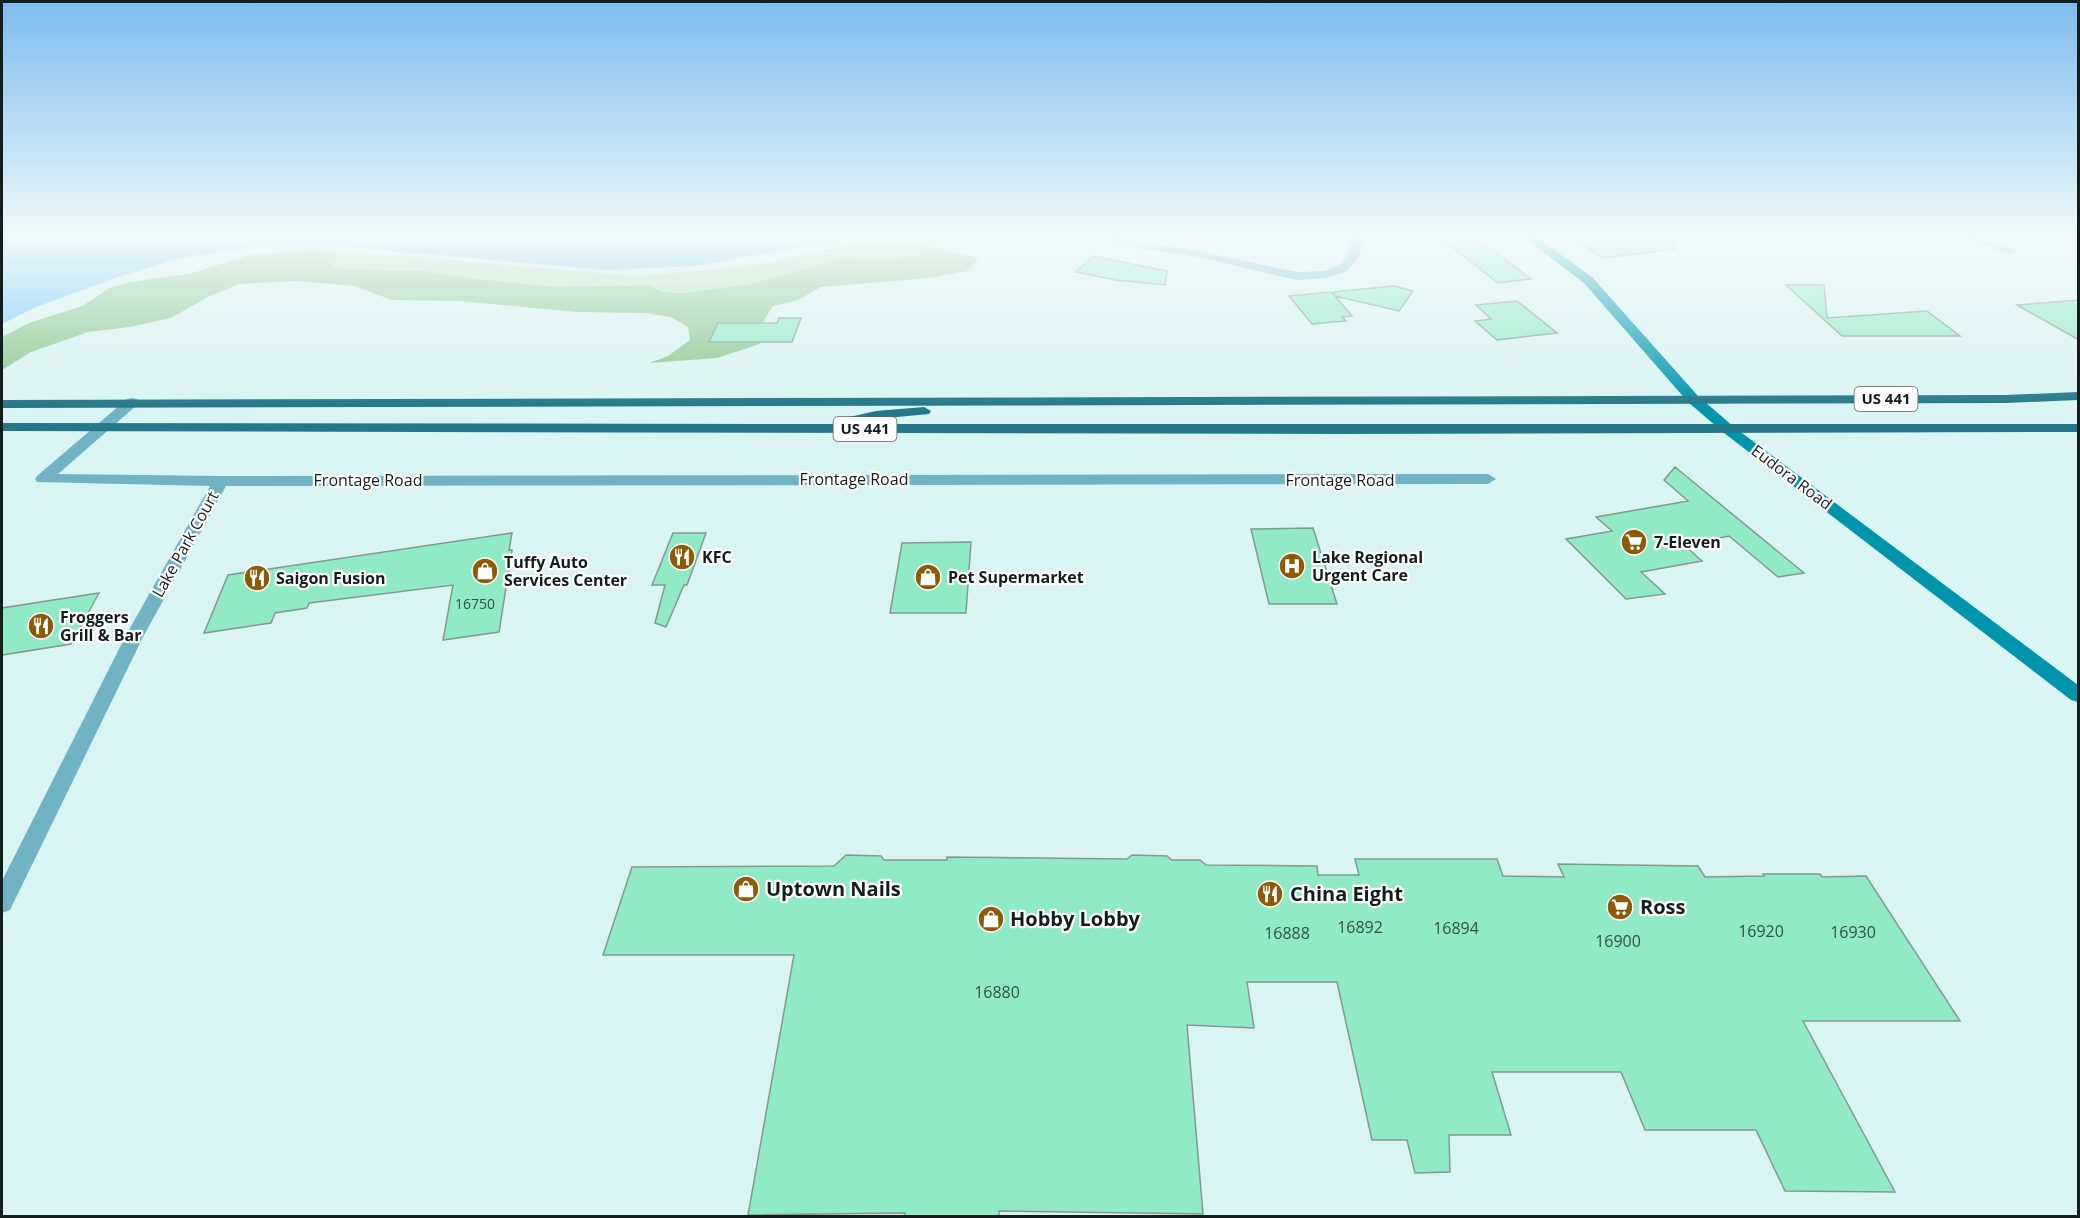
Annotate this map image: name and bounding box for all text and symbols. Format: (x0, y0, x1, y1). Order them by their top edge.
road number: US 441 (1854, 387, 1918, 411)
road number: US 441 (834, 417, 896, 441)
street label: Eudora Road (1747, 439, 1837, 515)
street label: Frontage Road (800, 468, 908, 490)
street label: Frontage Road (314, 469, 422, 491)
street label: Frontage Road (1286, 469, 1394, 491)
street label: Lake Park Court (147, 487, 223, 601)
supermarket icon: 7-Eleven (1619, 527, 1649, 557)
place label: 7-Eleven (1654, 531, 1721, 553)
restaurant icon: KFC (667, 542, 697, 572)
place label: KFC (702, 546, 732, 568)
place label: Lake Regional Urgent Care (1312, 546, 1423, 586)
place label: Tuffy Auto Services Center (504, 551, 627, 591)
hospital icon: Lake Regional Urgent Care (1277, 551, 1307, 581)
shop icon: Tuffy Auto Services Center (470, 556, 500, 586)
shop icon: Pet Supermarket (913, 562, 943, 592)
restaurant icon: Saigon Fusion (242, 563, 272, 593)
place label: Pet Supermarket (948, 566, 1084, 588)
place label: Saigon Fusion (276, 567, 386, 589)
house number: 16750 (455, 594, 495, 613)
place label: Froggers Grill & Bar (60, 606, 142, 646)
restaurant icon: Froggers Grill & Bar (26, 611, 56, 641)
shop icon: Uptown Nails (731, 874, 761, 904)
place label: Uptown Nails (766, 875, 901, 902)
restaurant icon: China Eight (1255, 879, 1285, 909)
place label: China Eight (1290, 880, 1403, 907)
supermarket icon: Ross (1605, 892, 1635, 922)
place label: Ross (1640, 893, 1686, 920)
shop icon: Hobby Lobby (976, 904, 1006, 934)
place label: Hobby Lobby (1010, 905, 1141, 932)
house number: 16892 (1337, 916, 1383, 938)
house number: 16894 (1433, 917, 1479, 939)
house number: 16920 (1738, 920, 1784, 942)
house number: 16930 (1830, 921, 1876, 943)
house number: 16888 (1264, 922, 1310, 944)
house number: 16900 (1595, 930, 1641, 952)
house number: 16880 (974, 981, 1020, 1003)

